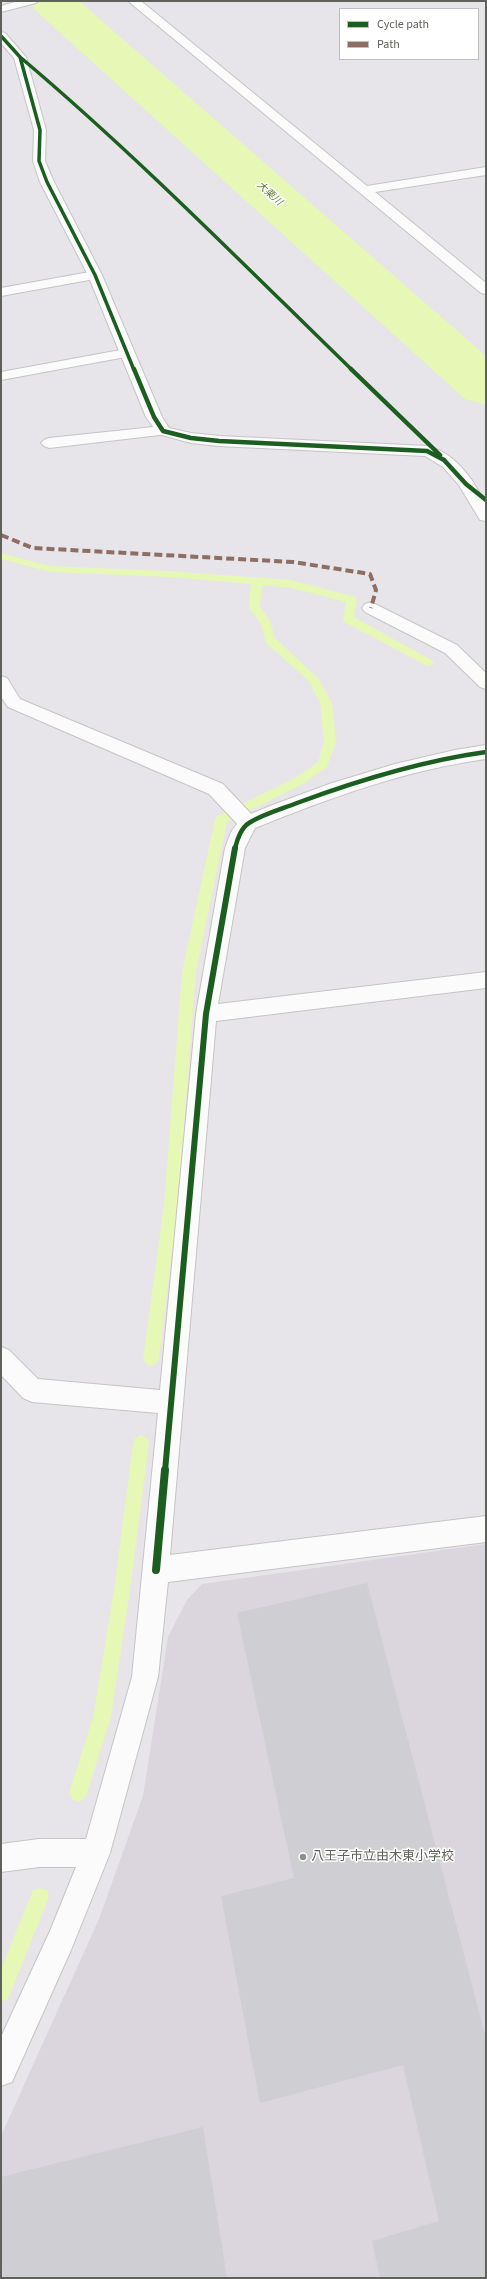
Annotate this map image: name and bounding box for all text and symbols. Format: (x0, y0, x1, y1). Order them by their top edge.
legend (339, 8, 479, 60)
text: Cycle path (377, 16, 429, 33)
text: Path (377, 36, 400, 53)
water label: 大栗川 (254, 180, 284, 208)
place label: 八王子市立由木東小学校 (311, 1849, 454, 1865)
marker: 八王子市立由木東小学校 (298, 1852, 308, 1862)

